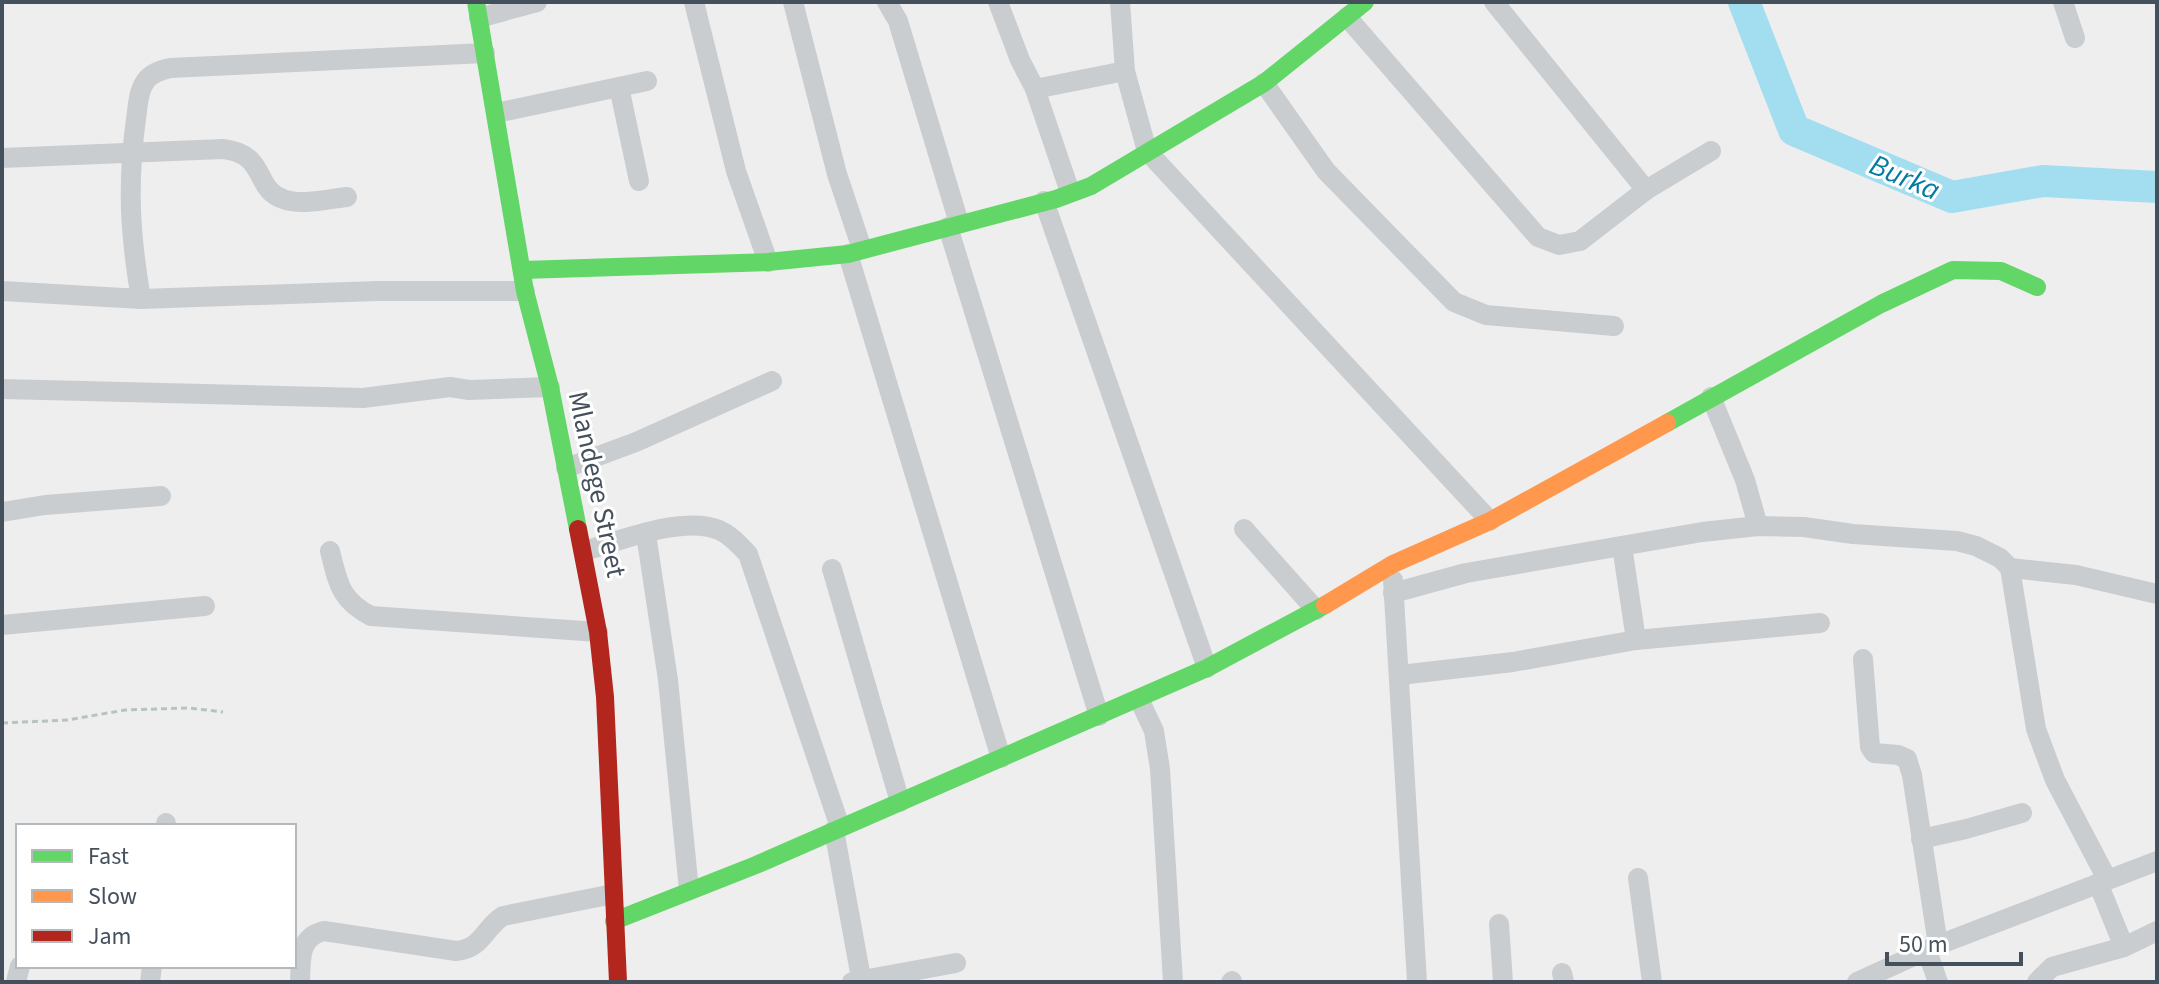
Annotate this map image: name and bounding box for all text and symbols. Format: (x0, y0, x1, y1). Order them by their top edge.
water label: Burka (1863, 143, 1947, 211)
street label: Mlandege Street (558, 387, 636, 582)
legend (16, 824, 296, 968)
text: Fast (88, 839, 129, 874)
text: Slow (88, 879, 137, 914)
scale bar (1887, 916, 2021, 966)
text: Jam (88, 919, 132, 954)
text: 50 m (1899, 927, 1948, 962)

